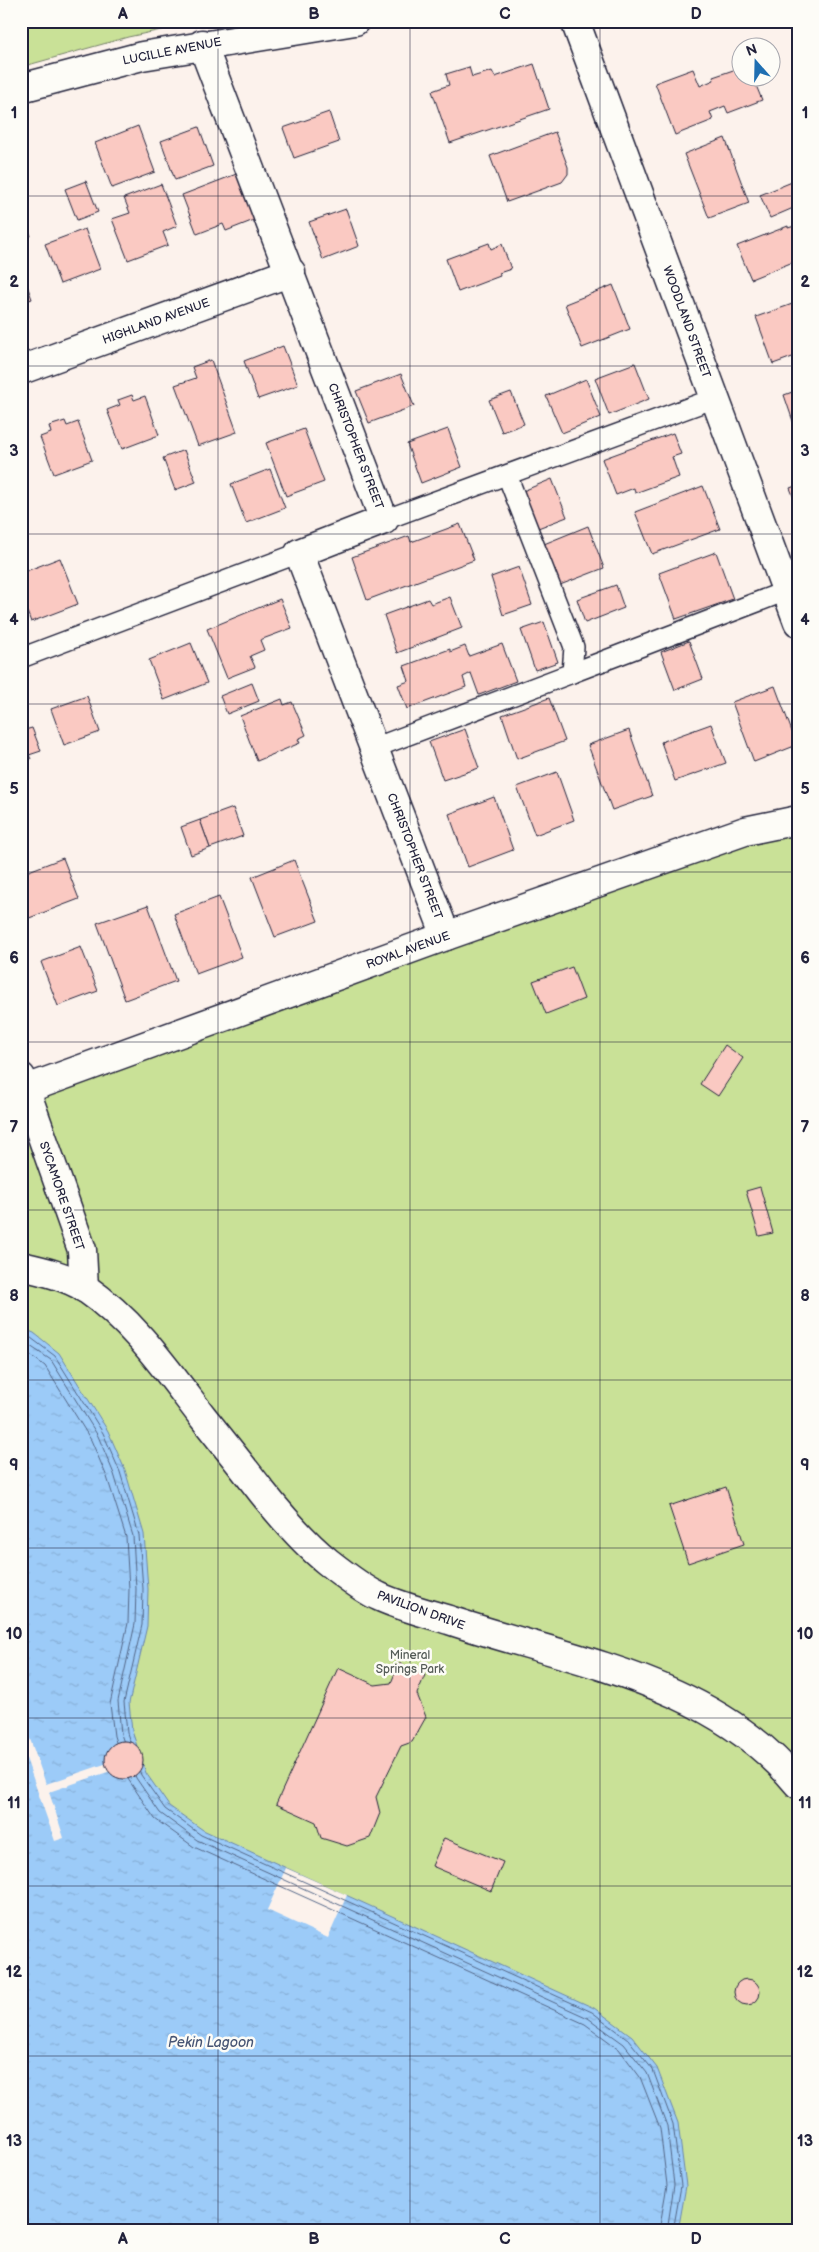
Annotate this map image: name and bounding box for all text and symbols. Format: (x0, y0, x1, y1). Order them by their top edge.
text: A (117, 5, 128, 24)
text: B (308, 5, 320, 24)
text: C (499, 5, 511, 24)
text: D (690, 5, 702, 24)
street label: LUCILLE AVENUE (121, 35, 223, 68)
north arrow (732, 38, 782, 88)
text: N (744, 40, 760, 60)
text: 1 (11, 104, 17, 123)
text: 1 (802, 104, 808, 123)
street label: WOODLAND STREET (659, 264, 714, 381)
text: 2 (9, 273, 19, 292)
text: 2 (800, 273, 810, 292)
street label: HIGHLAND AVENUE (101, 295, 212, 348)
street label: CHRISTOPHER STREET (325, 381, 387, 512)
text: 3 (9, 442, 19, 461)
text: 3 (800, 442, 810, 461)
text: 4 (9, 611, 19, 630)
text: 4 (800, 611, 810, 630)
text: 5 (9, 780, 19, 799)
text: 5 (800, 780, 810, 799)
street label: CHRISTOPHER STREET (384, 791, 446, 922)
street label: ROYAL AVENUE (364, 928, 452, 973)
text: 6 (9, 949, 19, 968)
text: 6 (800, 949, 810, 968)
text: 7 (10, 1118, 19, 1137)
text: 7 (801, 1118, 810, 1137)
street label: SYCAMORE STREET (36, 1140, 87, 1253)
text: 8 (9, 1287, 19, 1306)
text: 8 (800, 1287, 810, 1306)
text: 9 (9, 1456, 19, 1475)
text: 9 (800, 1456, 810, 1475)
street label: PAVILION DRIVE (375, 1588, 467, 1633)
text: 10 (6, 1625, 22, 1644)
text: 10 (797, 1625, 813, 1644)
park label: Mineral Springs Park (376, 1648, 444, 1677)
text: 11 (7, 1794, 21, 1813)
text: 11 (798, 1794, 812, 1813)
text: 12 (6, 1963, 23, 1982)
text: 12 (797, 1963, 814, 1982)
water label: Pekin Lagoon (168, 2034, 254, 2051)
text: 13 (6, 2132, 22, 2151)
text: 13 (797, 2132, 813, 2151)
text: A (117, 2230, 128, 2249)
text: B (308, 2230, 320, 2249)
text: C (499, 2230, 511, 2249)
text: D (690, 2230, 702, 2249)

